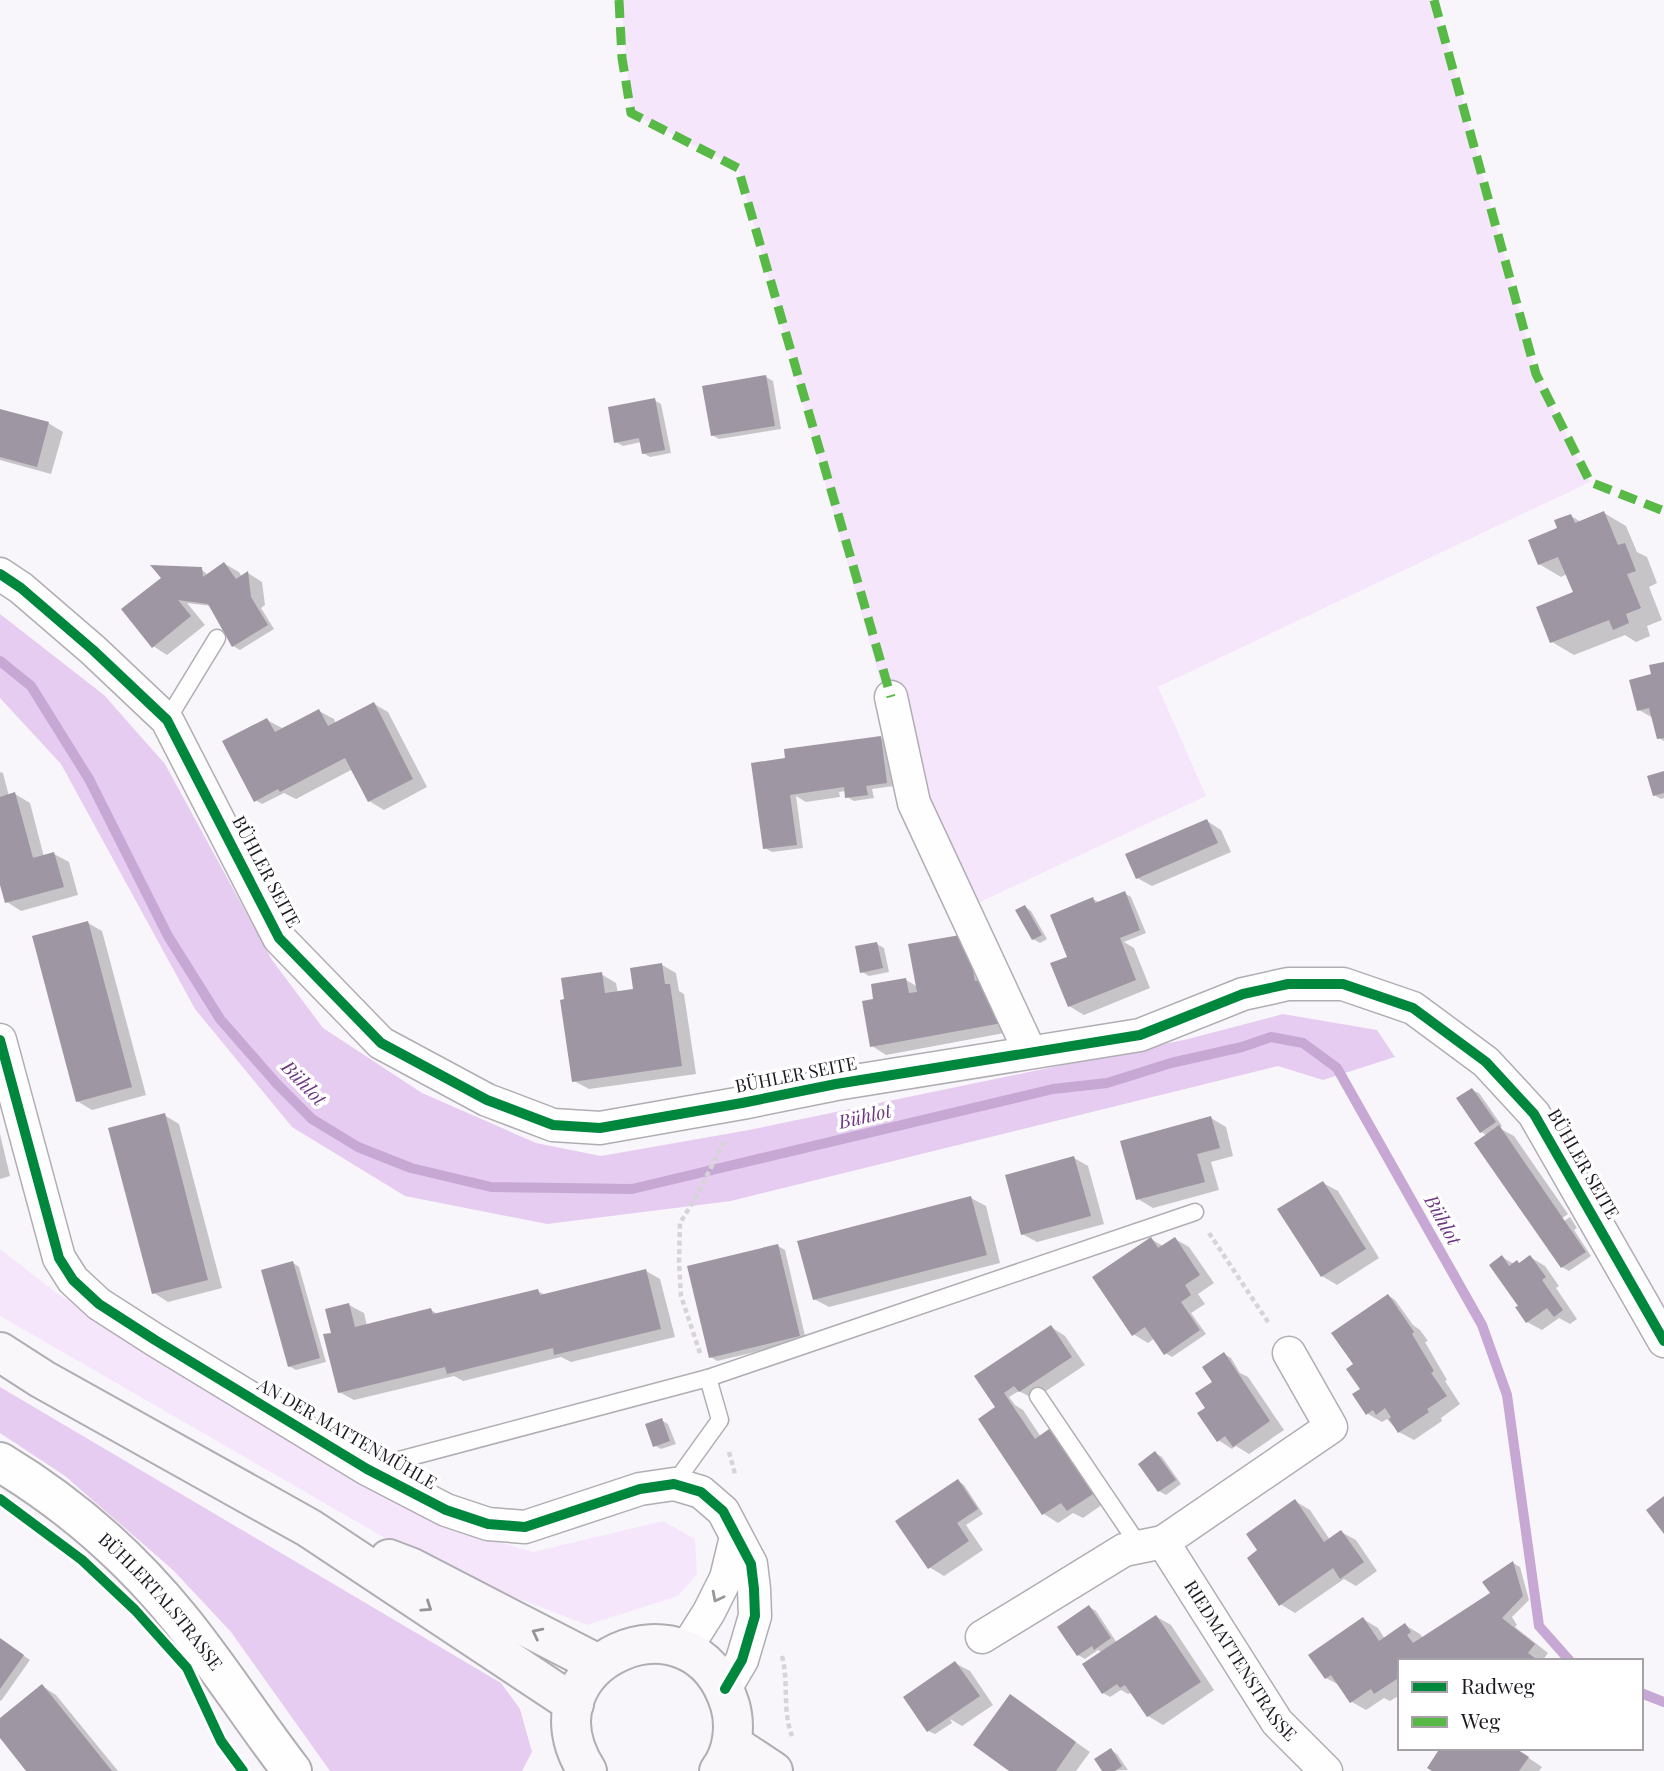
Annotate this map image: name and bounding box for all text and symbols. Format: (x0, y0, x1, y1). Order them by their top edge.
street label: BÜHLER SEITE (227, 811, 306, 932)
street label: BÜHLER SEITE (733, 1050, 859, 1098)
water label: Bühlot (276, 1053, 334, 1112)
water label: Bühlot (835, 1096, 896, 1134)
street label: BÜHLER SEITE (1543, 1104, 1625, 1223)
water label: Bühlot (1419, 1189, 1469, 1251)
street label: AN DER MATTENMÜHLE (253, 1371, 442, 1494)
street label: BÜHLERTALSTRASSE (94, 1527, 228, 1675)
street label: RIEDMATTENSTRASSE (1179, 1575, 1302, 1746)
one-way arrow (712, 1590, 726, 1602)
one-way arrow (419, 1599, 432, 1612)
one-way arrow (532, 1627, 544, 1641)
legend (1398, 1659, 1643, 1750)
text: Radweg (1461, 1671, 1535, 1699)
text: Weg (1460, 1706, 1500, 1734)

